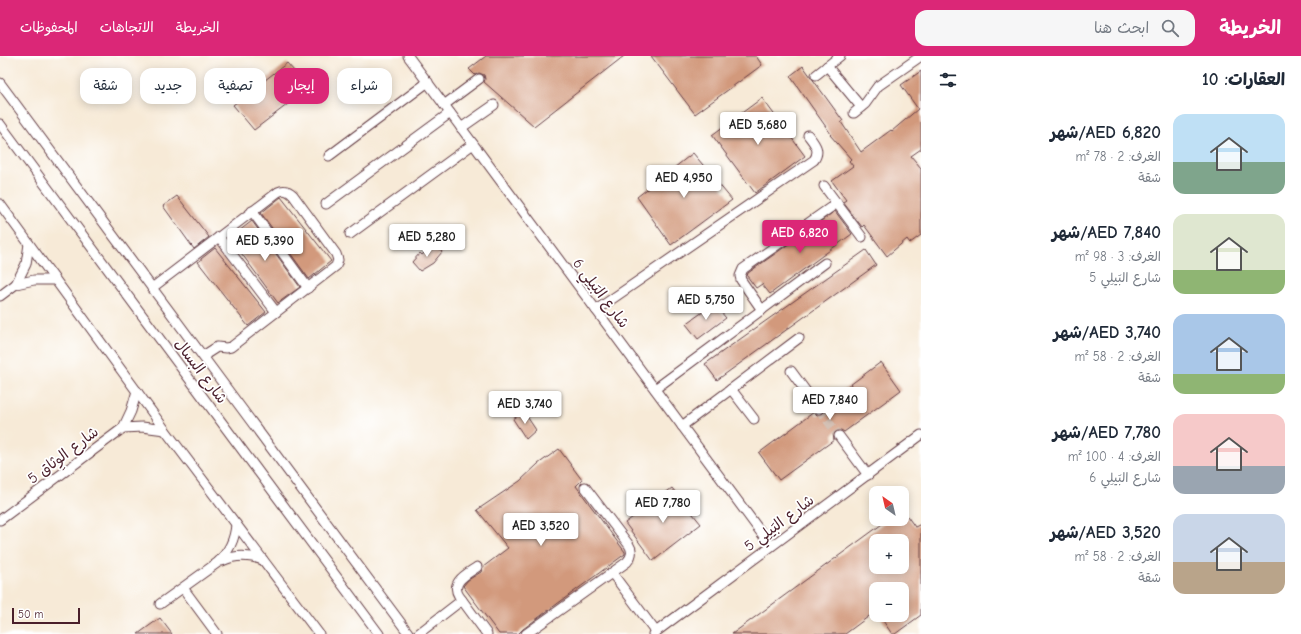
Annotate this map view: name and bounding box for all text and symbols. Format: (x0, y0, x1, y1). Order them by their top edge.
search box (915, 10, 1195, 46)
icon: search (1159, 17, 1181, 39)
text: الخريطة (1219, 17, 1281, 39)
text: المحفوظات (20, 19, 78, 36)
text: الاتجاهات (100, 19, 154, 36)
text: الخريطة (176, 19, 219, 36)
text: ابحث هنا (1094, 19, 1149, 37)
chip: شقة (80, 68, 132, 104)
chip: جديد (140, 68, 196, 104)
chip: تصفية (204, 68, 266, 104)
chip: إيجار (274, 68, 329, 104)
chip: شراء (337, 68, 392, 104)
icon: filters (937, 69, 959, 91)
text: العقارات: 10 (1202, 70, 1285, 89)
pin: AED 5,680 (712, 112, 804, 146)
text: AED 5,680 (729, 117, 787, 132)
text: AED 6,820/شهر (1050, 123, 1161, 142)
icon: home (1205, 130, 1253, 178)
text: الغرف: 2 · 78 m² (1075, 149, 1161, 164)
pin: AED 4,950 (638, 165, 730, 199)
text: AED 4,950 (655, 170, 713, 185)
text: شقة (1138, 170, 1161, 185)
pin: AED 6,820 (754, 220, 846, 254)
text: AED 7,840/شهر (1052, 223, 1161, 242)
pin: AED 5,280 (381, 224, 473, 258)
text: AED 6,820 (771, 225, 829, 240)
pin: AED 5,390 (219, 228, 311, 262)
text: AED 5,280 (398, 229, 456, 244)
icon: home (1205, 230, 1253, 278)
text: AED 5,390 (236, 233, 294, 248)
text: الغرف: 3 · 98 m² (1075, 249, 1161, 264)
street label: شارع البَيلِي 6 (566, 255, 633, 334)
text: شارع البَيلِي 5 (1089, 270, 1161, 285)
pin: AED 5,750 (660, 287, 752, 321)
text: AED 5,750 (677, 292, 735, 307)
text: AED 3,740/شهر (1054, 323, 1161, 342)
icon: home (1205, 330, 1253, 378)
street label: شارع البسال (170, 335, 231, 408)
text: الغرف: 2 · 58 m² (1074, 349, 1161, 364)
text: شقة (1138, 370, 1161, 385)
pin: AED 7,840 (784, 387, 876, 421)
pin: AED 3,740 (479, 391, 571, 425)
text: AED 7,840 (802, 392, 858, 407)
text: AED 3,740 (498, 396, 552, 411)
street label: شارع الوِثاق 5 (24, 422, 104, 490)
text: AED 7,780/شهر (1053, 423, 1161, 442)
icon: home (1205, 430, 1253, 478)
text: الغرف: 4 · 100 m² (1068, 449, 1161, 464)
text: شارع البَيلِي 6 (1089, 470, 1161, 485)
north arrow (869, 486, 909, 526)
map controls (869, 486, 909, 622)
pin: AED 7,780 (617, 490, 709, 524)
street label: شارع البَيلِي 5 (741, 491, 820, 558)
text: AED 7,780 (635, 495, 691, 510)
pin: AED 3,520 (495, 513, 587, 547)
text: AED 3,520 (512, 518, 570, 533)
text: AED 3,520/شهر (1050, 523, 1161, 542)
icon: home (1205, 530, 1253, 578)
button: + (869, 534, 909, 574)
text: الغرف: 2 · 58 m² (1074, 549, 1161, 564)
text: شقة (1138, 570, 1161, 585)
button: − (869, 582, 909, 622)
scale bar (12, 606, 80, 625)
text: 50 m (18, 608, 43, 621)

